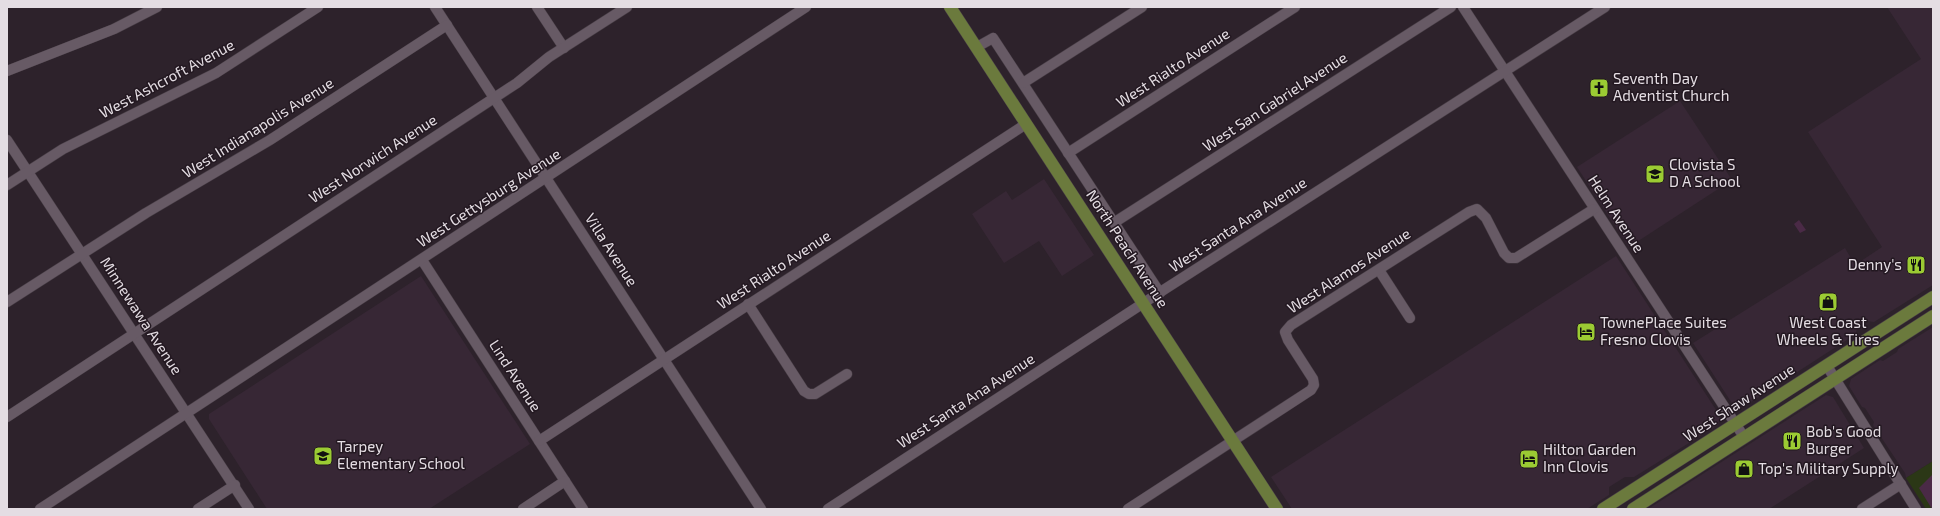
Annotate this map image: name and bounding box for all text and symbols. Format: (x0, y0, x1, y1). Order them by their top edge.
street label: West Rialto Avenue (1112, 24, 1233, 111)
street label: West Ashcroft Avenue (96, 35, 237, 121)
street label: West San Gabriel Avenue (1199, 48, 1350, 155)
place label: Seventh Day Adventist Church (1613, 69, 1729, 104)
street label: West Indianapolis Avenue (178, 73, 336, 181)
church icon: Seventh Day Adventist Church (1588, 77, 1610, 99)
street label: West Norwich Avenue (305, 110, 440, 206)
street label: West Gettysburg Avenue (413, 144, 564, 250)
place label: Clovista S D A School (1669, 155, 1741, 190)
school or university icon: Clovista S D A School (1644, 163, 1666, 185)
street label: Helm Avenue (1585, 171, 1649, 256)
street label: West Santa Ana Avenue (1165, 173, 1310, 275)
street label: North Peach Avenue (1083, 186, 1173, 311)
street label: Villa Avenue (582, 210, 642, 289)
street label: West Alamos Avenue (1284, 224, 1413, 317)
street label: West Rialto Avenue (713, 226, 834, 313)
street label: Minnewawa Avenue (97, 253, 187, 378)
restaurant icon: Denny's (1905, 254, 1927, 276)
place label: Denny's (1848, 255, 1902, 273)
shop icon: West Coast Wheels & Tires (1817, 291, 1839, 313)
place label: TownePlace Suites Fresno Clovis (1600, 313, 1727, 348)
place label: West Coast Wheels & Tires (1777, 313, 1879, 348)
hotel icon: TownePlace Suites Fresno Clovis (1575, 321, 1597, 343)
street label: Lind Avenue (486, 336, 546, 415)
street label: West Santa Ana Avenue (893, 349, 1038, 451)
street label: West Shaw Avenue (1679, 359, 1798, 445)
place label: Bob's Good Burger (1806, 422, 1881, 457)
restaurant icon: Bob's Good Burger (1781, 430, 1803, 452)
place label: Tarpey Elementary School (337, 437, 465, 472)
place label: Hilton Garden Inn Clovis (1543, 440, 1636, 475)
school or university icon: Tarpey Elementary School (312, 445, 334, 467)
hotel icon: Hilton Garden Inn Clovis (1518, 448, 1540, 470)
shop icon: Top's Military Supply (1733, 458, 1755, 480)
place label: Top's Military Supply (1758, 459, 1899, 477)

